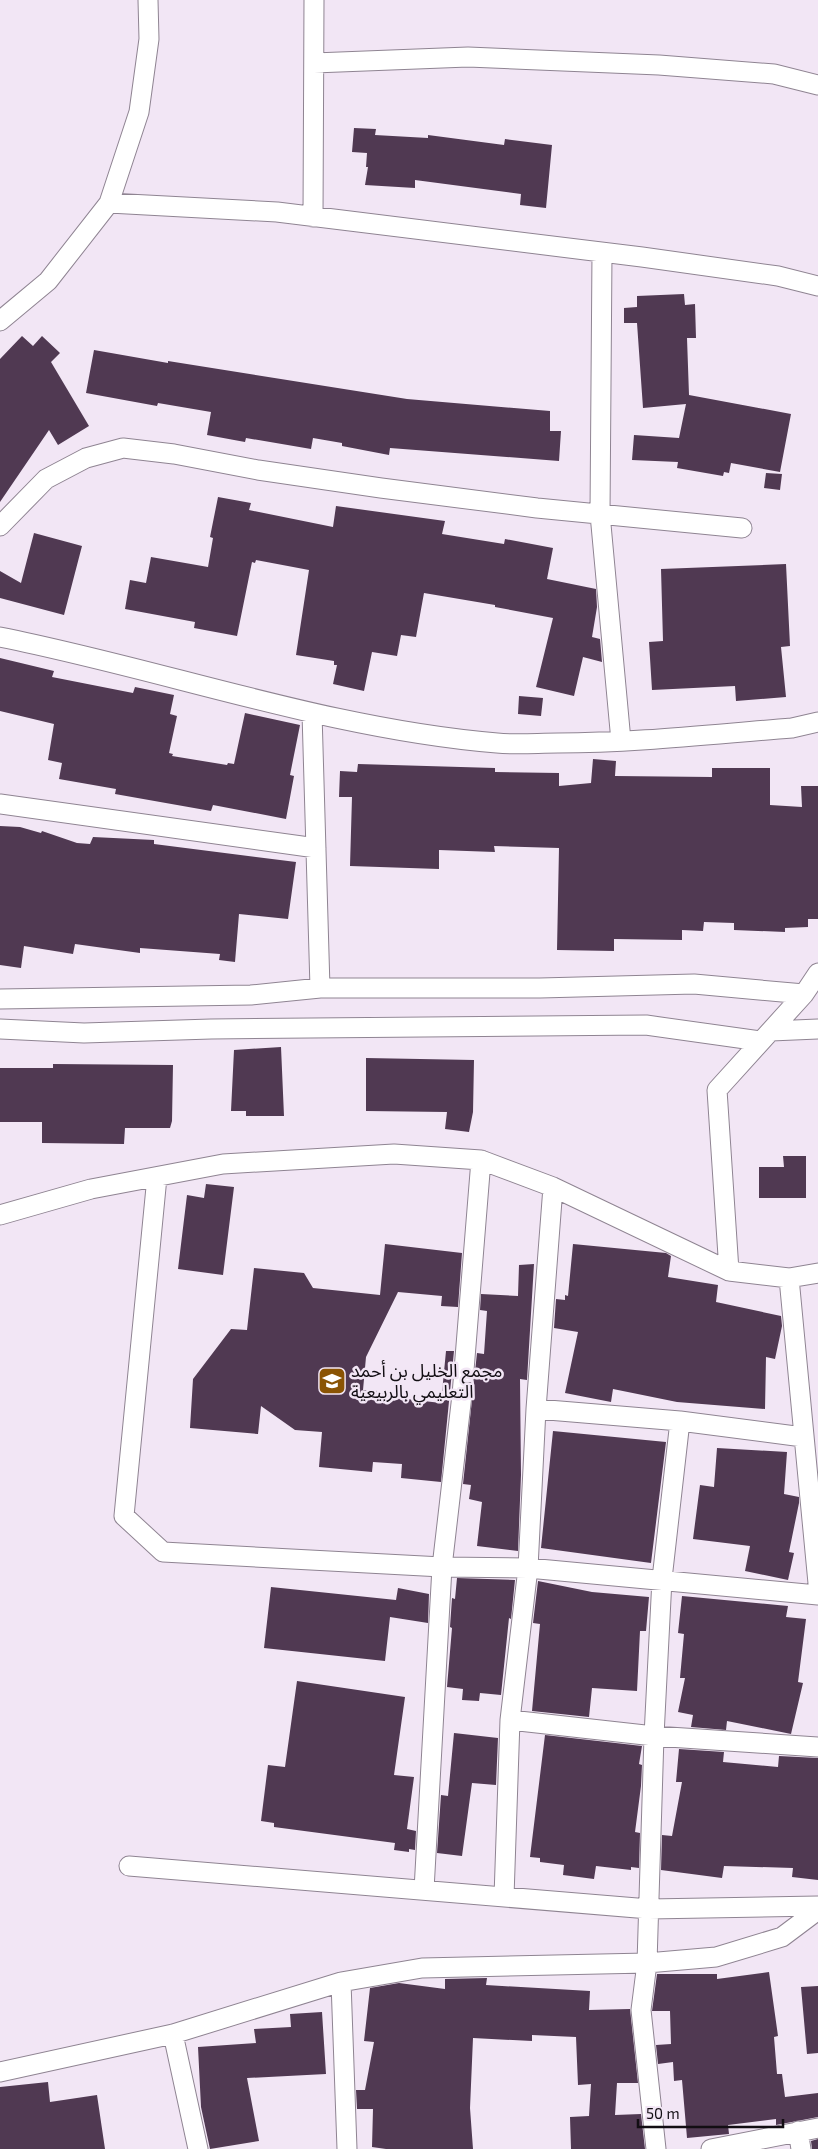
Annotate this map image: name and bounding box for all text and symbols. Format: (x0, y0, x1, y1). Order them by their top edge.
place label: مجمع الخليل بن أحمد التعليمي بالربيعية (351, 1359, 502, 1405)
school or university icon: مجمع الخليل بن أحمد التعليمي بالربيعية (317, 1366, 347, 1396)
scale bar (638, 2096, 783, 2128)
text: 50 m (646, 2104, 680, 2122)

